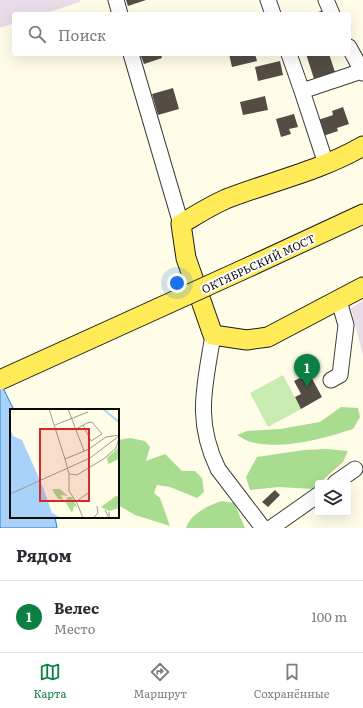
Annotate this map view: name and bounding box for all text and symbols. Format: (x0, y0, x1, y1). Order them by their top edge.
search box (12, 12, 351, 56)
icon: search (26, 23, 48, 45)
text: Поиск (58, 23, 106, 46)
street label: ОКТЯБРЬСКИЙ МОСТ (199, 230, 317, 296)
your location (167, 273, 187, 293)
pin: 1 (294, 354, 320, 387)
inset map (10, 409, 119, 518)
map controls (315, 480, 351, 516)
button: layers (315, 480, 351, 516)
text: Рядом (16, 542, 72, 567)
text: Велес (54, 596, 99, 619)
text: 1 (26, 607, 32, 626)
text: 100 m (311, 607, 347, 626)
text: Место (54, 619, 95, 638)
tab: Карта (33, 661, 66, 701)
tab: Маршрут (133, 661, 187, 701)
tab: Сохранённые (254, 661, 330, 701)

